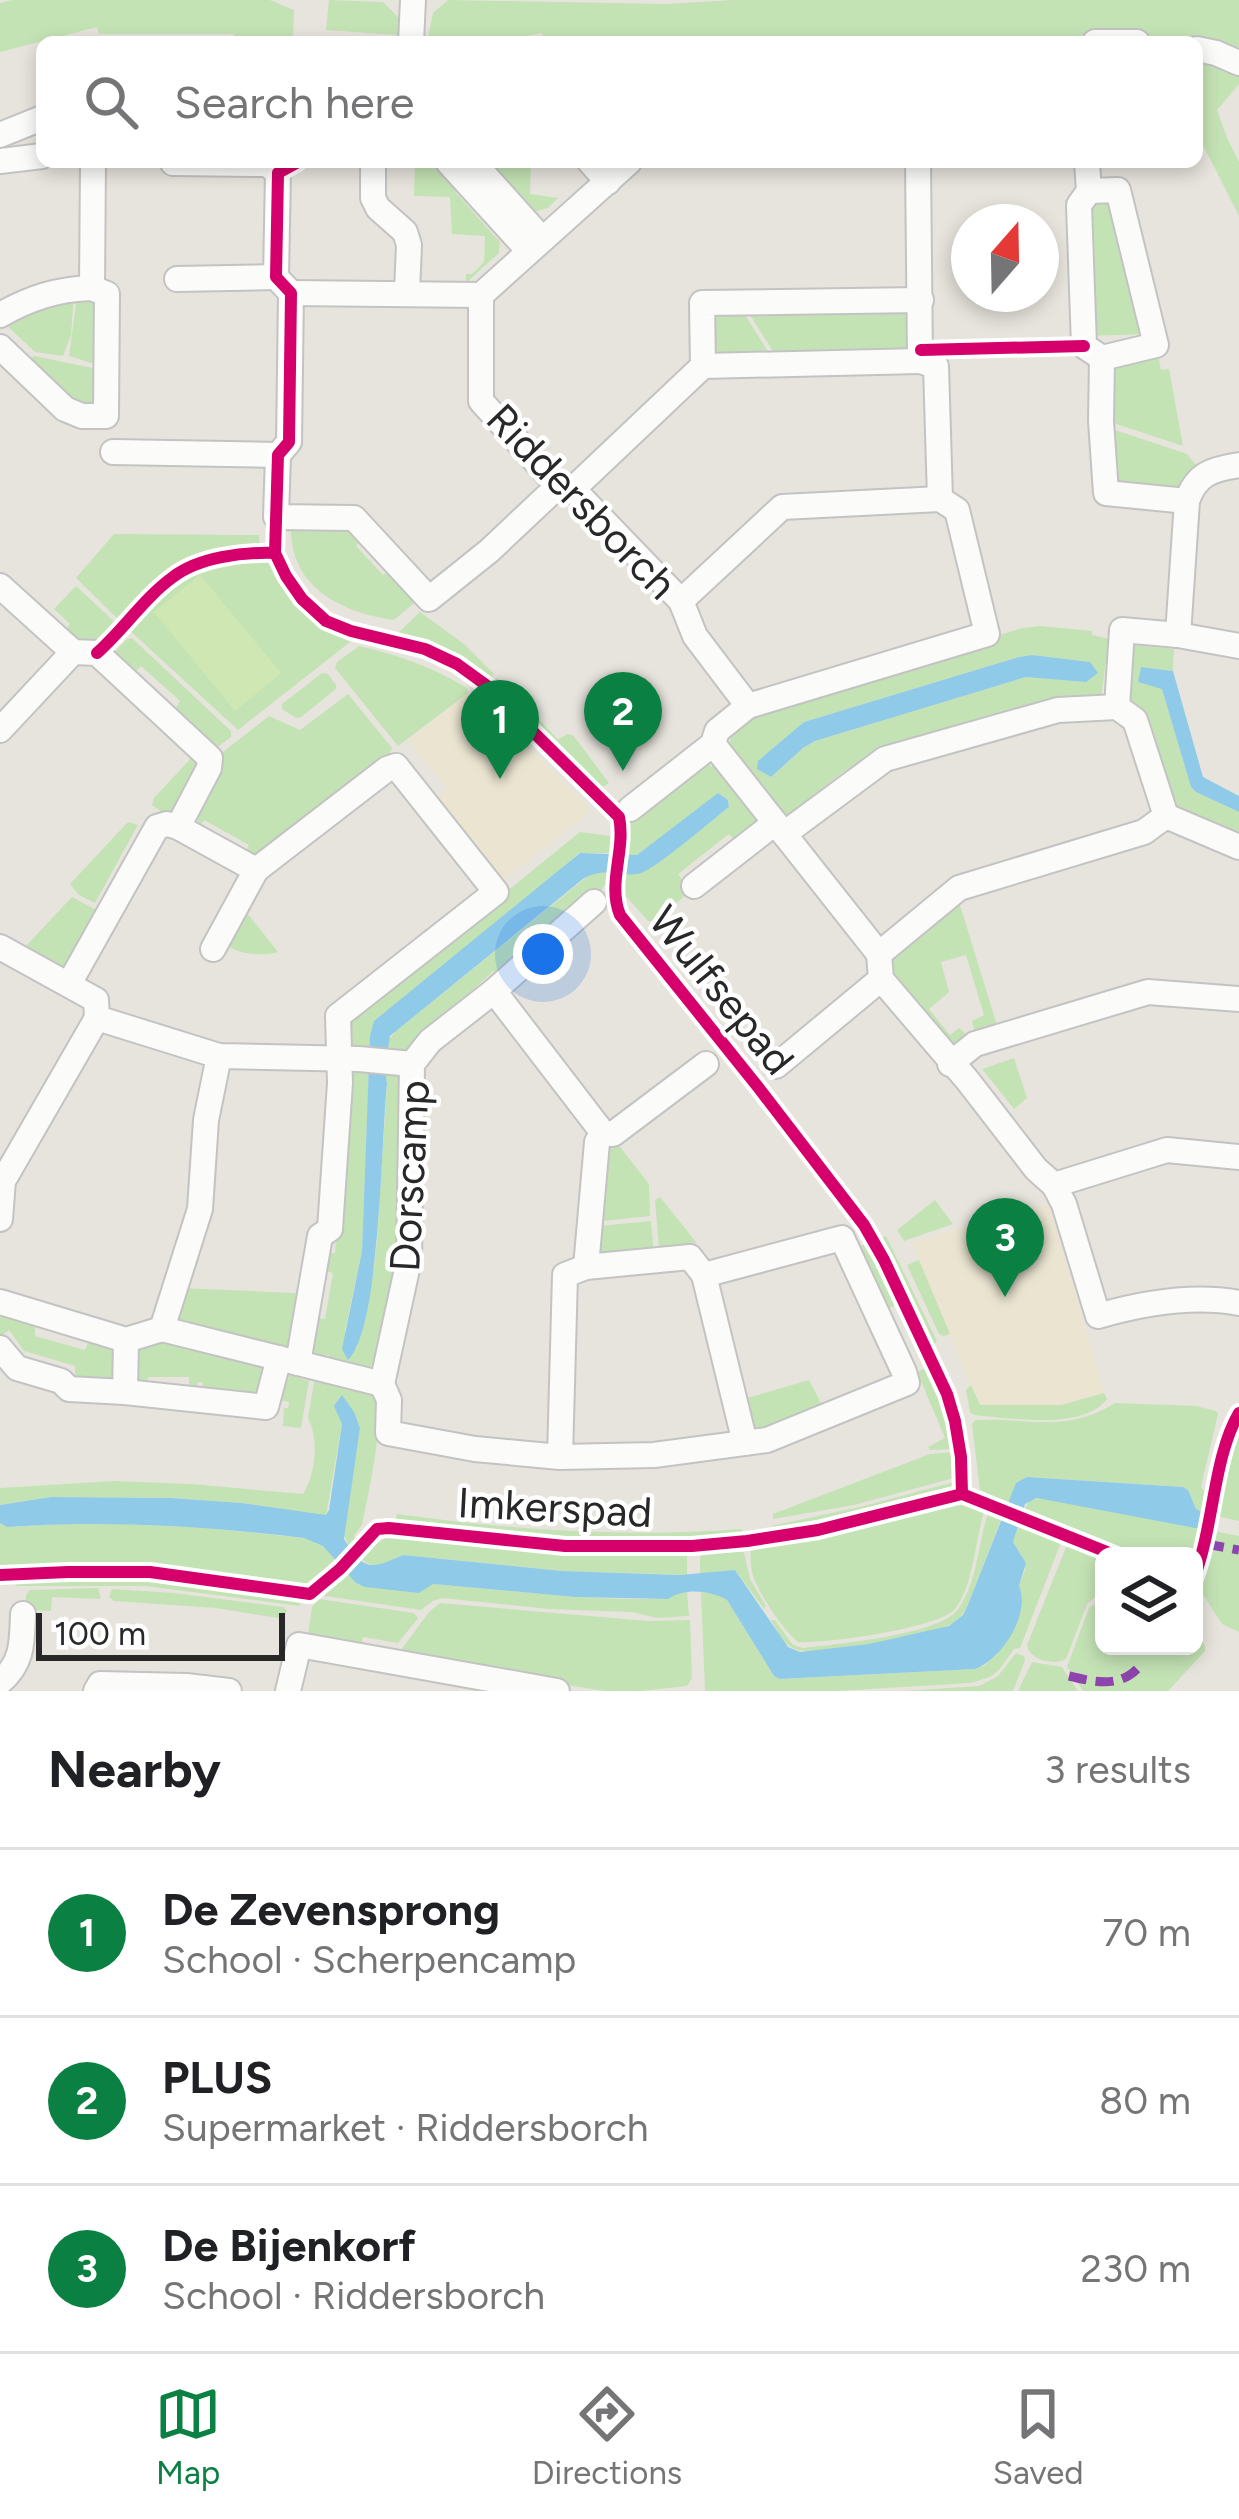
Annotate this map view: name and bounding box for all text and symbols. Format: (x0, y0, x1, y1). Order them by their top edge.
search box (36, 36, 1203, 168)
icon: search (78, 69, 144, 135)
text: Search here (174, 75, 414, 129)
north arrow (951, 204, 1059, 312)
street label: Riddersborch (476, 393, 687, 609)
pin: 2 (584, 672, 662, 771)
pin: 1 (461, 680, 539, 779)
street label: Wulfsepad (638, 896, 805, 1085)
your location (513, 924, 573, 984)
street label: Dorscamp (379, 1079, 440, 1273)
pin: 3 (966, 1198, 1044, 1297)
street label: Imkerspad (456, 1477, 653, 1538)
map controls (1095, 1547, 1203, 1655)
button: layers (1095, 1547, 1203, 1655)
scale bar (36, 1607, 285, 1660)
text: 100 m (54, 1614, 146, 1653)
text: Nearby (48, 1739, 221, 1800)
text: 3 results (1044, 1746, 1191, 1793)
text: De Zevensprong (162, 1882, 500, 1936)
text: 1 (79, 1909, 95, 1956)
text: 70 m (1102, 1909, 1191, 1956)
text: School · Scherpencamp (162, 1936, 576, 1983)
text: PLUS (162, 2050, 272, 2104)
text: 2 (76, 2077, 98, 2124)
text: 80 m (1099, 2077, 1191, 2124)
text: Supermarket · Riddersborch (162, 2104, 649, 2151)
text: De Bijenkorf (162, 2218, 416, 2272)
text: 3 (76, 2245, 98, 2292)
text: 230 m (1080, 2245, 1191, 2292)
text: School · Riddersborch (162, 2272, 545, 2319)
tab: Map (155, 2381, 221, 2492)
tab: Directions (532, 2381, 682, 2492)
tab: Saved (993, 2381, 1084, 2492)

